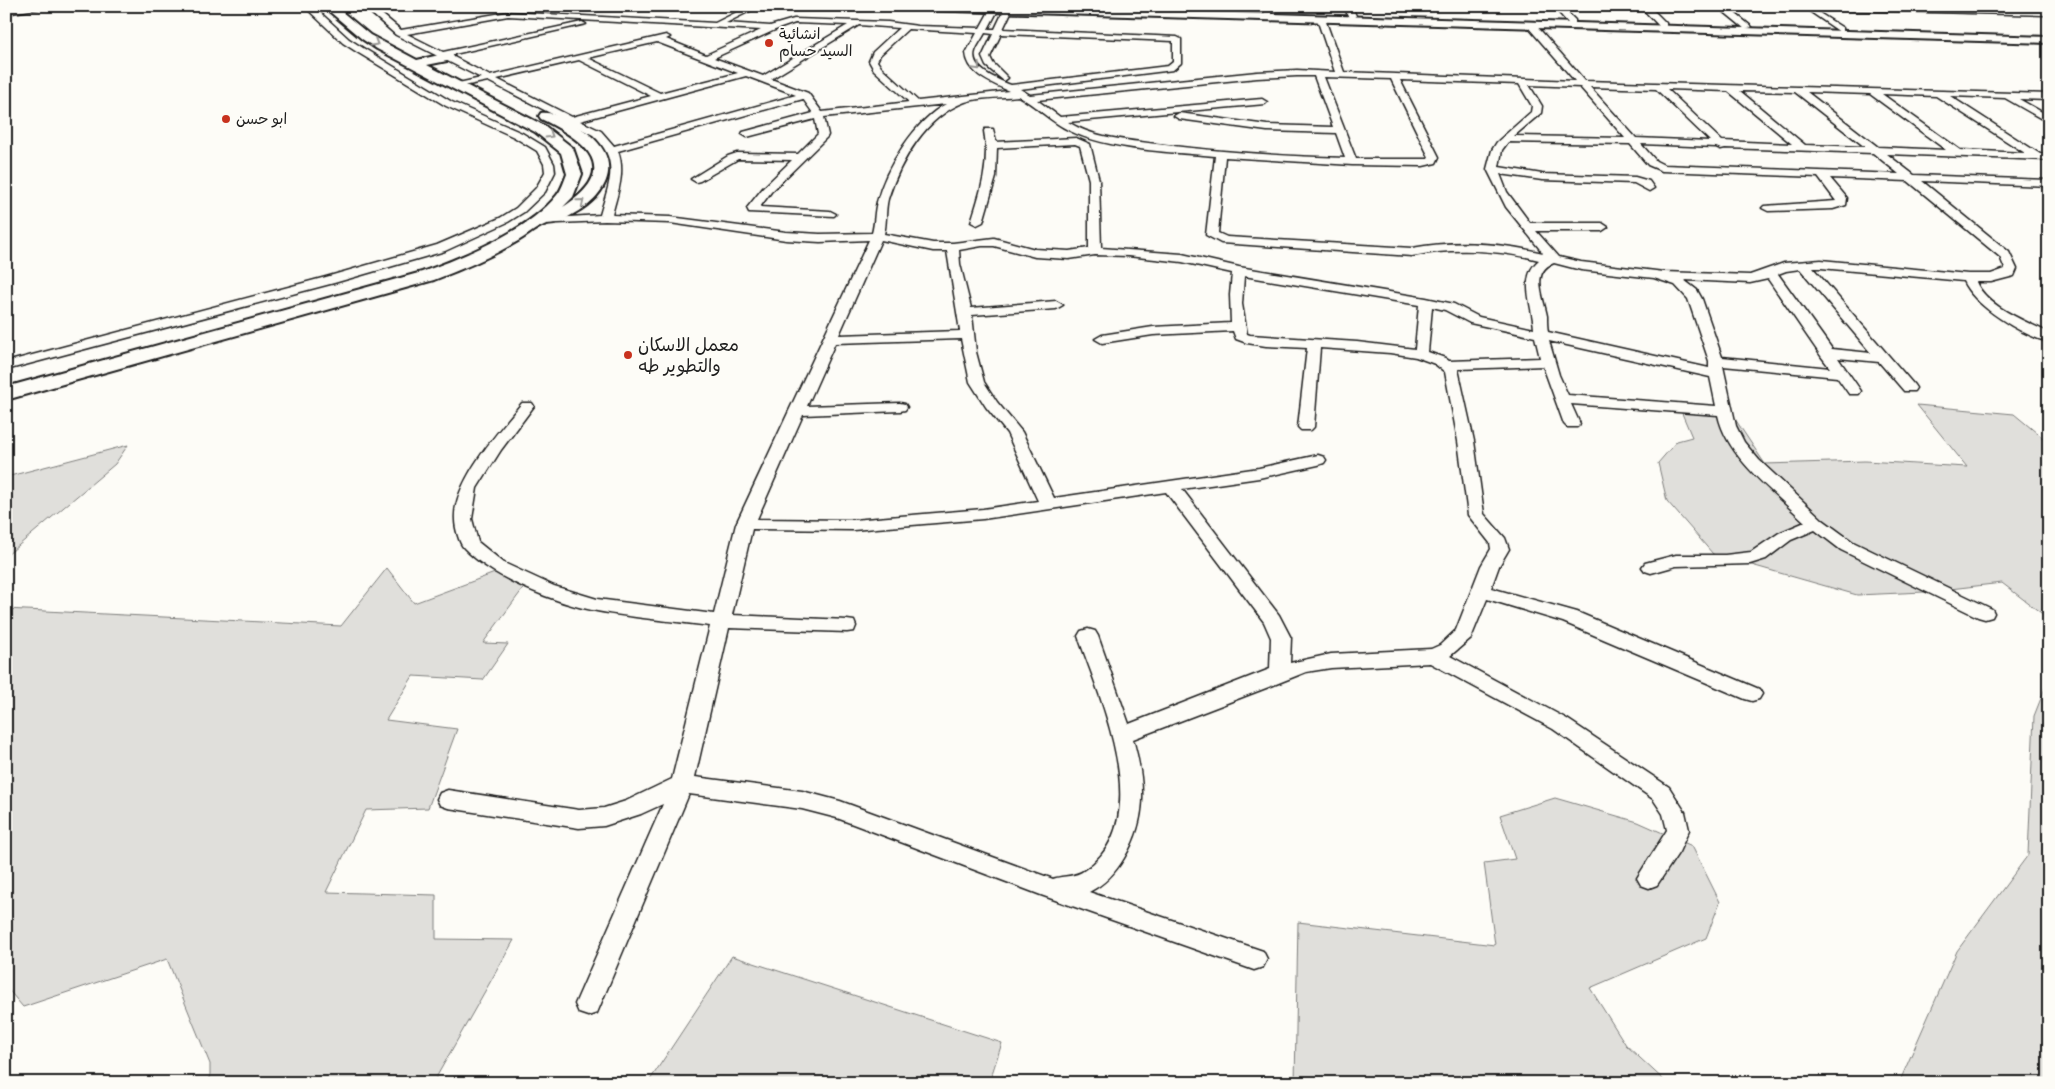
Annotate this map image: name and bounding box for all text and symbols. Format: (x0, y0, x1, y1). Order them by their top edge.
place label: انشائية السيد حسام (779, 24, 852, 63)
one-way arrow (370, 36, 379, 46)
marker: انشائية السيد حسام (763, 37, 775, 49)
one-way arrow (971, 61, 980, 70)
place label: ابو حسن (236, 109, 287, 131)
marker: ابو حسن (220, 113, 232, 125)
one-way arrow (544, 128, 553, 138)
one-way arrow (575, 200, 584, 208)
place label: معمل الاسكان والتطوير طه (638, 334, 739, 381)
marker: معمل الاسكان والتطوير طه (622, 349, 634, 361)

